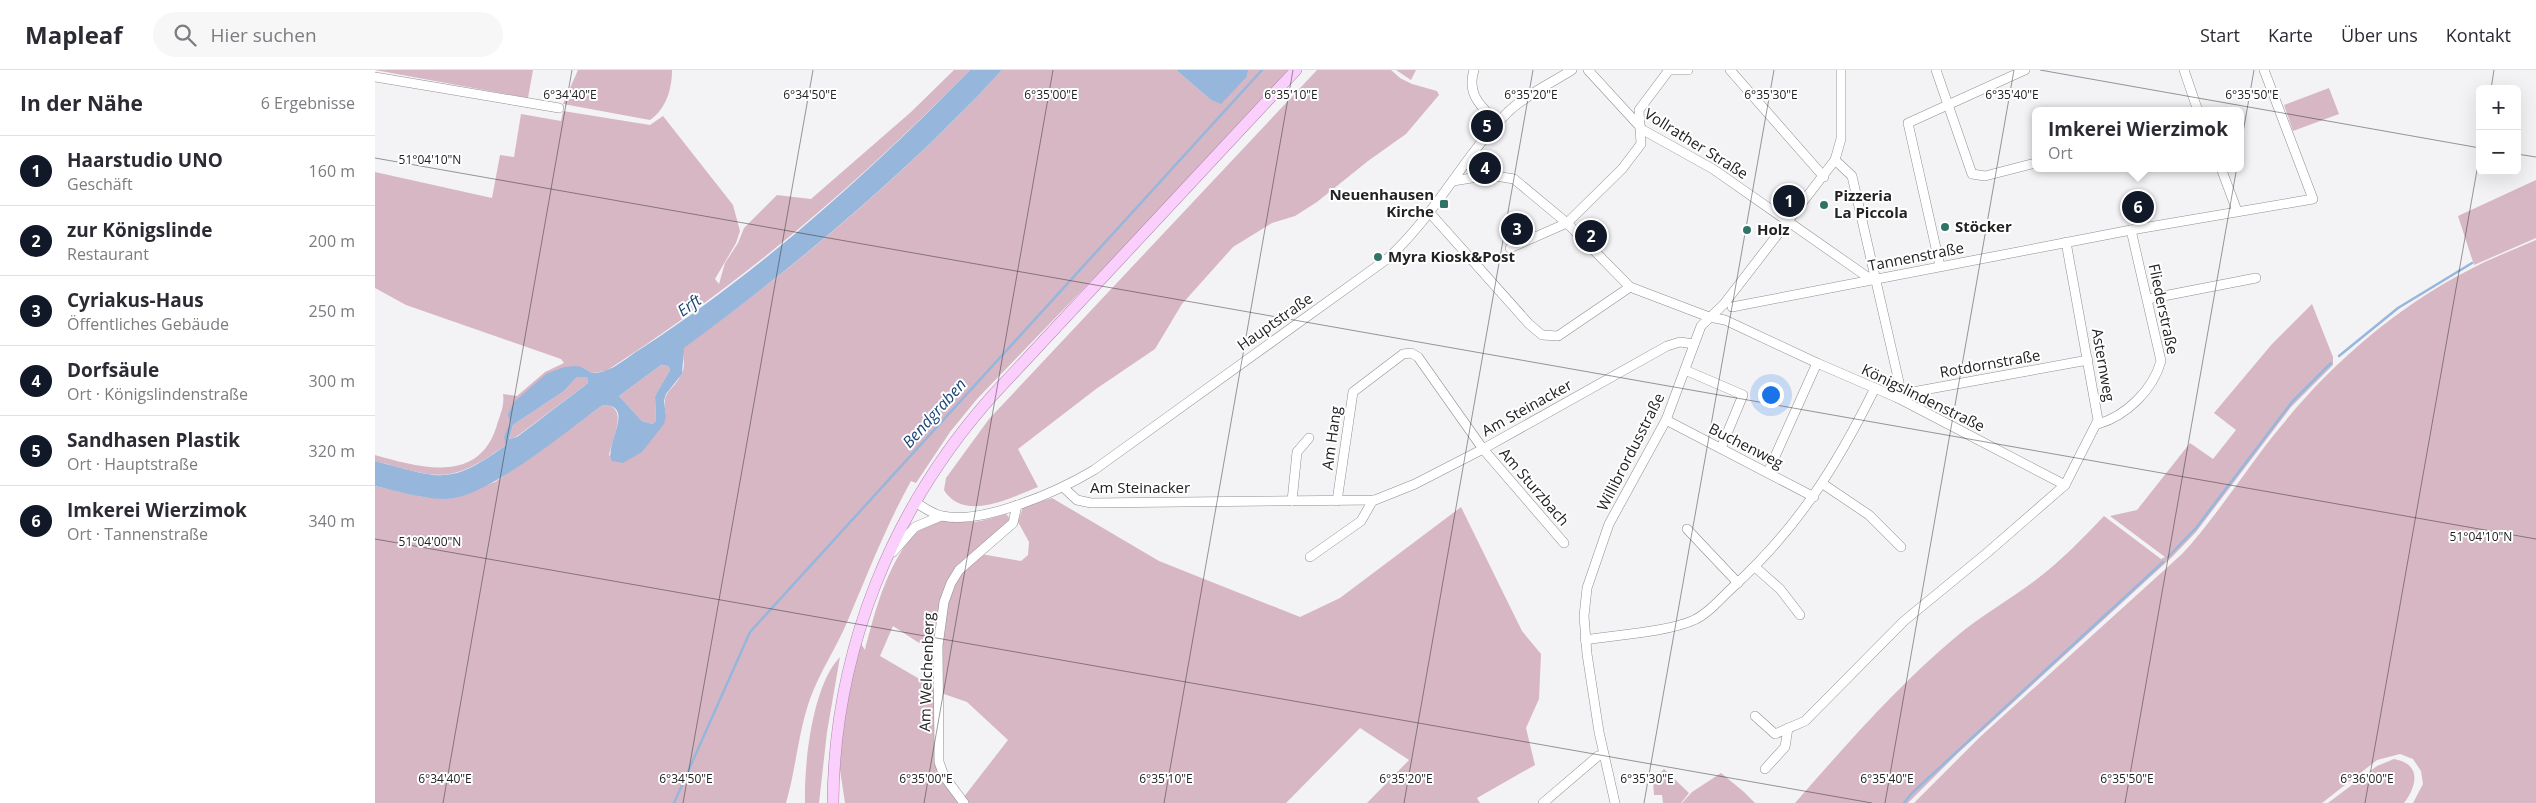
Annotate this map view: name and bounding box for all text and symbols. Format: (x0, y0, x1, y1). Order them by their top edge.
search box (153, 12, 503, 57)
text: Mapleaf (25, 18, 123, 51)
icon: search (171, 21, 199, 49)
text: Hier suchen (211, 22, 317, 48)
text: Start (2200, 23, 2240, 47)
text: Karte (2268, 23, 2313, 47)
text: Über uns (2341, 23, 2418, 47)
text: Kontakt (2446, 23, 2511, 47)
map controls (2476, 85, 2521, 175)
button: + (2476, 85, 2521, 130)
text: 6°34'40"E (543, 86, 597, 103)
text: 6°34'50"E (783, 86, 837, 103)
text: 6°35'00"E (1024, 86, 1078, 103)
text: 6°35'10"E (1264, 86, 1318, 103)
text: 6°35'20"E (1504, 86, 1558, 103)
text: 6°35'30"E (1744, 86, 1798, 103)
text: 6°35'40"E (1985, 86, 2039, 103)
text: 6°35'50"E (2225, 86, 2279, 103)
text: In der Nähe (20, 89, 143, 117)
text: 6 Ergebnisse (261, 92, 355, 114)
street label: Vollrather Straße (1641, 103, 1752, 183)
pin: 5 (1471, 107, 1503, 145)
popup (2032, 107, 2244, 172)
text: Imkerei Wierzimok (2048, 116, 2228, 142)
button: − (2476, 130, 2521, 175)
text: Ort (2048, 142, 2073, 164)
text: Haarstudio UNO (67, 147, 223, 173)
pin: 4 (1469, 149, 1501, 187)
text: 51°04'10"N (399, 151, 461, 168)
text: 1 (31, 160, 41, 182)
text: 160 m (309, 160, 355, 182)
text: Geschäft (67, 173, 133, 195)
pin: 1 (1773, 182, 1805, 220)
place label: Neuenhausen Kirche (1329, 184, 1434, 221)
place label: Pizzeria La Piccola (1834, 185, 1908, 222)
pin: 6 (2122, 188, 2154, 226)
marker: Neuenhausen Kirche (1438, 198, 1450, 210)
marker: Pizzeria La Piccola (1818, 199, 1830, 211)
pin: 3 (1501, 210, 1533, 248)
place label: Stöcker (1955, 216, 2012, 236)
text: zur Königslinde (67, 217, 213, 243)
pin: 2 (1575, 217, 1607, 255)
place label: Holz (1757, 219, 1790, 239)
marker: Stöcker (1939, 221, 1951, 233)
marker: Holz (1741, 224, 1753, 236)
text: 2 (31, 230, 41, 252)
text: 200 m (309, 230, 355, 252)
street label: Tannenstraße (1866, 237, 1965, 275)
text: Restaurant (67, 243, 149, 265)
place label: Myra Kiosk&Post (1388, 246, 1515, 266)
marker: Myra Kiosk&Post (1372, 251, 1384, 263)
street label: Fliederstraße (2145, 262, 2183, 356)
text: Cyriakus-Haus (67, 287, 204, 313)
water label: Erft (672, 288, 706, 321)
street label: Hauptstraße (1233, 288, 1316, 355)
text: 3 (31, 300, 41, 322)
text: 250 m (309, 300, 355, 322)
text: Öffentliches Gebäude (67, 313, 229, 335)
street label: Asternweg (2088, 327, 2120, 403)
street label: Rotdornstraße (1938, 344, 2042, 382)
text: Dorfsäule (67, 357, 159, 383)
street label: Königslindenstraße (1858, 359, 1988, 436)
text: 4 (31, 370, 41, 392)
text: 300 m (309, 370, 355, 392)
water label: Bendgraben (897, 374, 971, 452)
street label: Am Steinacker (1478, 374, 1575, 440)
your location (1758, 382, 1784, 408)
text: Ort · Königslindenstraße (67, 383, 248, 405)
street label: Willibrordusstraße (1592, 389, 1668, 514)
street label: Am Hang (1317, 405, 1345, 471)
street label: Buchenweg (1706, 418, 1787, 472)
text: Sandhasen Plastik (67, 427, 240, 453)
text: 5 (31, 440, 41, 462)
text: 320 m (309, 440, 355, 462)
street label: Am Sturzbach (1495, 443, 1574, 530)
text: Ort · Hauptstraße (67, 453, 198, 475)
street label: Am Steinacker (1090, 477, 1190, 497)
text: Imkerei Wierzimok (67, 497, 247, 523)
text: 6 (31, 510, 41, 532)
text: 340 m (309, 510, 355, 532)
text: Ort · Tannenstraße (67, 523, 208, 545)
text: 51°04'10"N (2450, 528, 2512, 545)
text: 51°04'00"N (399, 533, 461, 550)
street label: Am Welchenberg (914, 612, 938, 732)
text: 6°34'40"E (418, 770, 472, 787)
text: 6°34'50"E (659, 770, 713, 787)
text: 6°35'00"E (899, 770, 953, 787)
text: 6°35'10"E (1139, 770, 1193, 787)
text: 6°35'20"E (1379, 770, 1433, 787)
text: 6°35'30"E (1620, 770, 1674, 787)
text: 6°35'40"E (1860, 770, 1914, 787)
text: 6°35'50"E (2100, 770, 2154, 787)
text: 6°36'00"E (2340, 770, 2394, 787)

